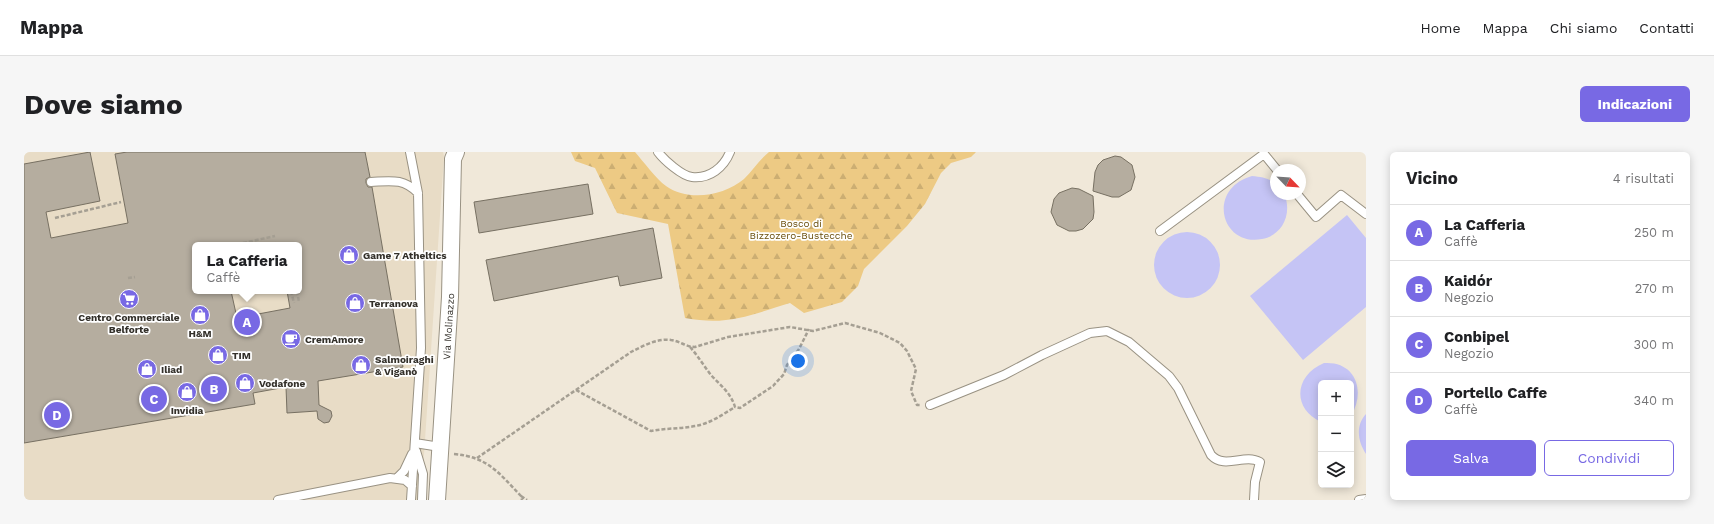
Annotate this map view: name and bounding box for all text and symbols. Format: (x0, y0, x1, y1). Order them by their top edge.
text: Mappa (20, 16, 83, 39)
text: Home (1421, 20, 1461, 36)
text: Mappa (1483, 20, 1528, 36)
text: Chi siamo (1550, 20, 1617, 36)
text: Contatti (1639, 20, 1694, 36)
button: Indicazioni (1580, 86, 1690, 122)
text: Dove siamo (24, 88, 183, 121)
north arrow (1270, 164, 1306, 200)
text: Vicino (1406, 168, 1458, 188)
text: 4 risultati (1613, 171, 1674, 186)
text: La Cafferia (1444, 216, 1525, 234)
park label: Bosco di Bizzozero-Bustecche (750, 218, 853, 241)
text: A (1415, 225, 1423, 240)
text: 250 m (1634, 225, 1674, 240)
text: Caffè (1444, 234, 1478, 249)
popup (192, 242, 302, 294)
shop icon: Game 7 Atheltics (338, 244, 360, 266)
place label: Game 7 Atheltics (363, 250, 447, 261)
text: La Cafferia (206, 252, 288, 270)
text: Caffè (206, 270, 240, 285)
text: Kaidór (1444, 272, 1492, 290)
text: B (1415, 281, 1423, 296)
text: 270 m (1635, 281, 1674, 296)
supermarket icon: Centro Commerciale Belforte (118, 288, 140, 310)
text: Negozio (1444, 290, 1494, 305)
shop icon: Terranova (344, 292, 366, 314)
street label: Via Molinazzo (441, 293, 456, 360)
place label: Terranova (369, 298, 418, 309)
shop icon: H&M (189, 304, 211, 326)
pin: A (234, 307, 260, 337)
place label: Centro Commerciale Belforte (78, 312, 180, 335)
place label: H&M (189, 328, 211, 339)
cafe icon: CremAmore (280, 328, 302, 350)
text: Conbipel (1444, 328, 1509, 346)
place label: CremAmore (305, 334, 364, 345)
text: C (1415, 337, 1423, 352)
text: 300 m (1633, 337, 1674, 352)
shop icon: TIM (207, 344, 229, 366)
text: Negozio (1444, 346, 1494, 361)
place label: TIM (232, 350, 251, 361)
your location (788, 351, 808, 371)
shop icon: Salmoiraghi & Viganò (350, 354, 372, 376)
place label: Salmoiraghi & Viganò (375, 354, 434, 377)
shop icon: Iliad (136, 358, 158, 380)
place label: Iliad (161, 364, 182, 375)
shop icon: Vodafone (234, 372, 256, 394)
pin: B (201, 374, 227, 404)
place label: Vodafone (259, 378, 306, 389)
map controls (1318, 380, 1354, 488)
button: + (1318, 380, 1354, 416)
shop icon: Invidia (176, 381, 198, 403)
pin: C (141, 384, 167, 414)
text: Portello Caffe (1444, 384, 1547, 402)
text: D (1414, 393, 1424, 408)
text: 340 m (1634, 393, 1674, 408)
pin: D (44, 400, 70, 430)
text: Caffè (1444, 402, 1478, 417)
place label: Invidia (171, 405, 204, 416)
button: − (1318, 416, 1354, 452)
button: Salva (1406, 440, 1536, 476)
button: Condividi (1544, 440, 1674, 476)
button: layers (1318, 452, 1354, 488)

